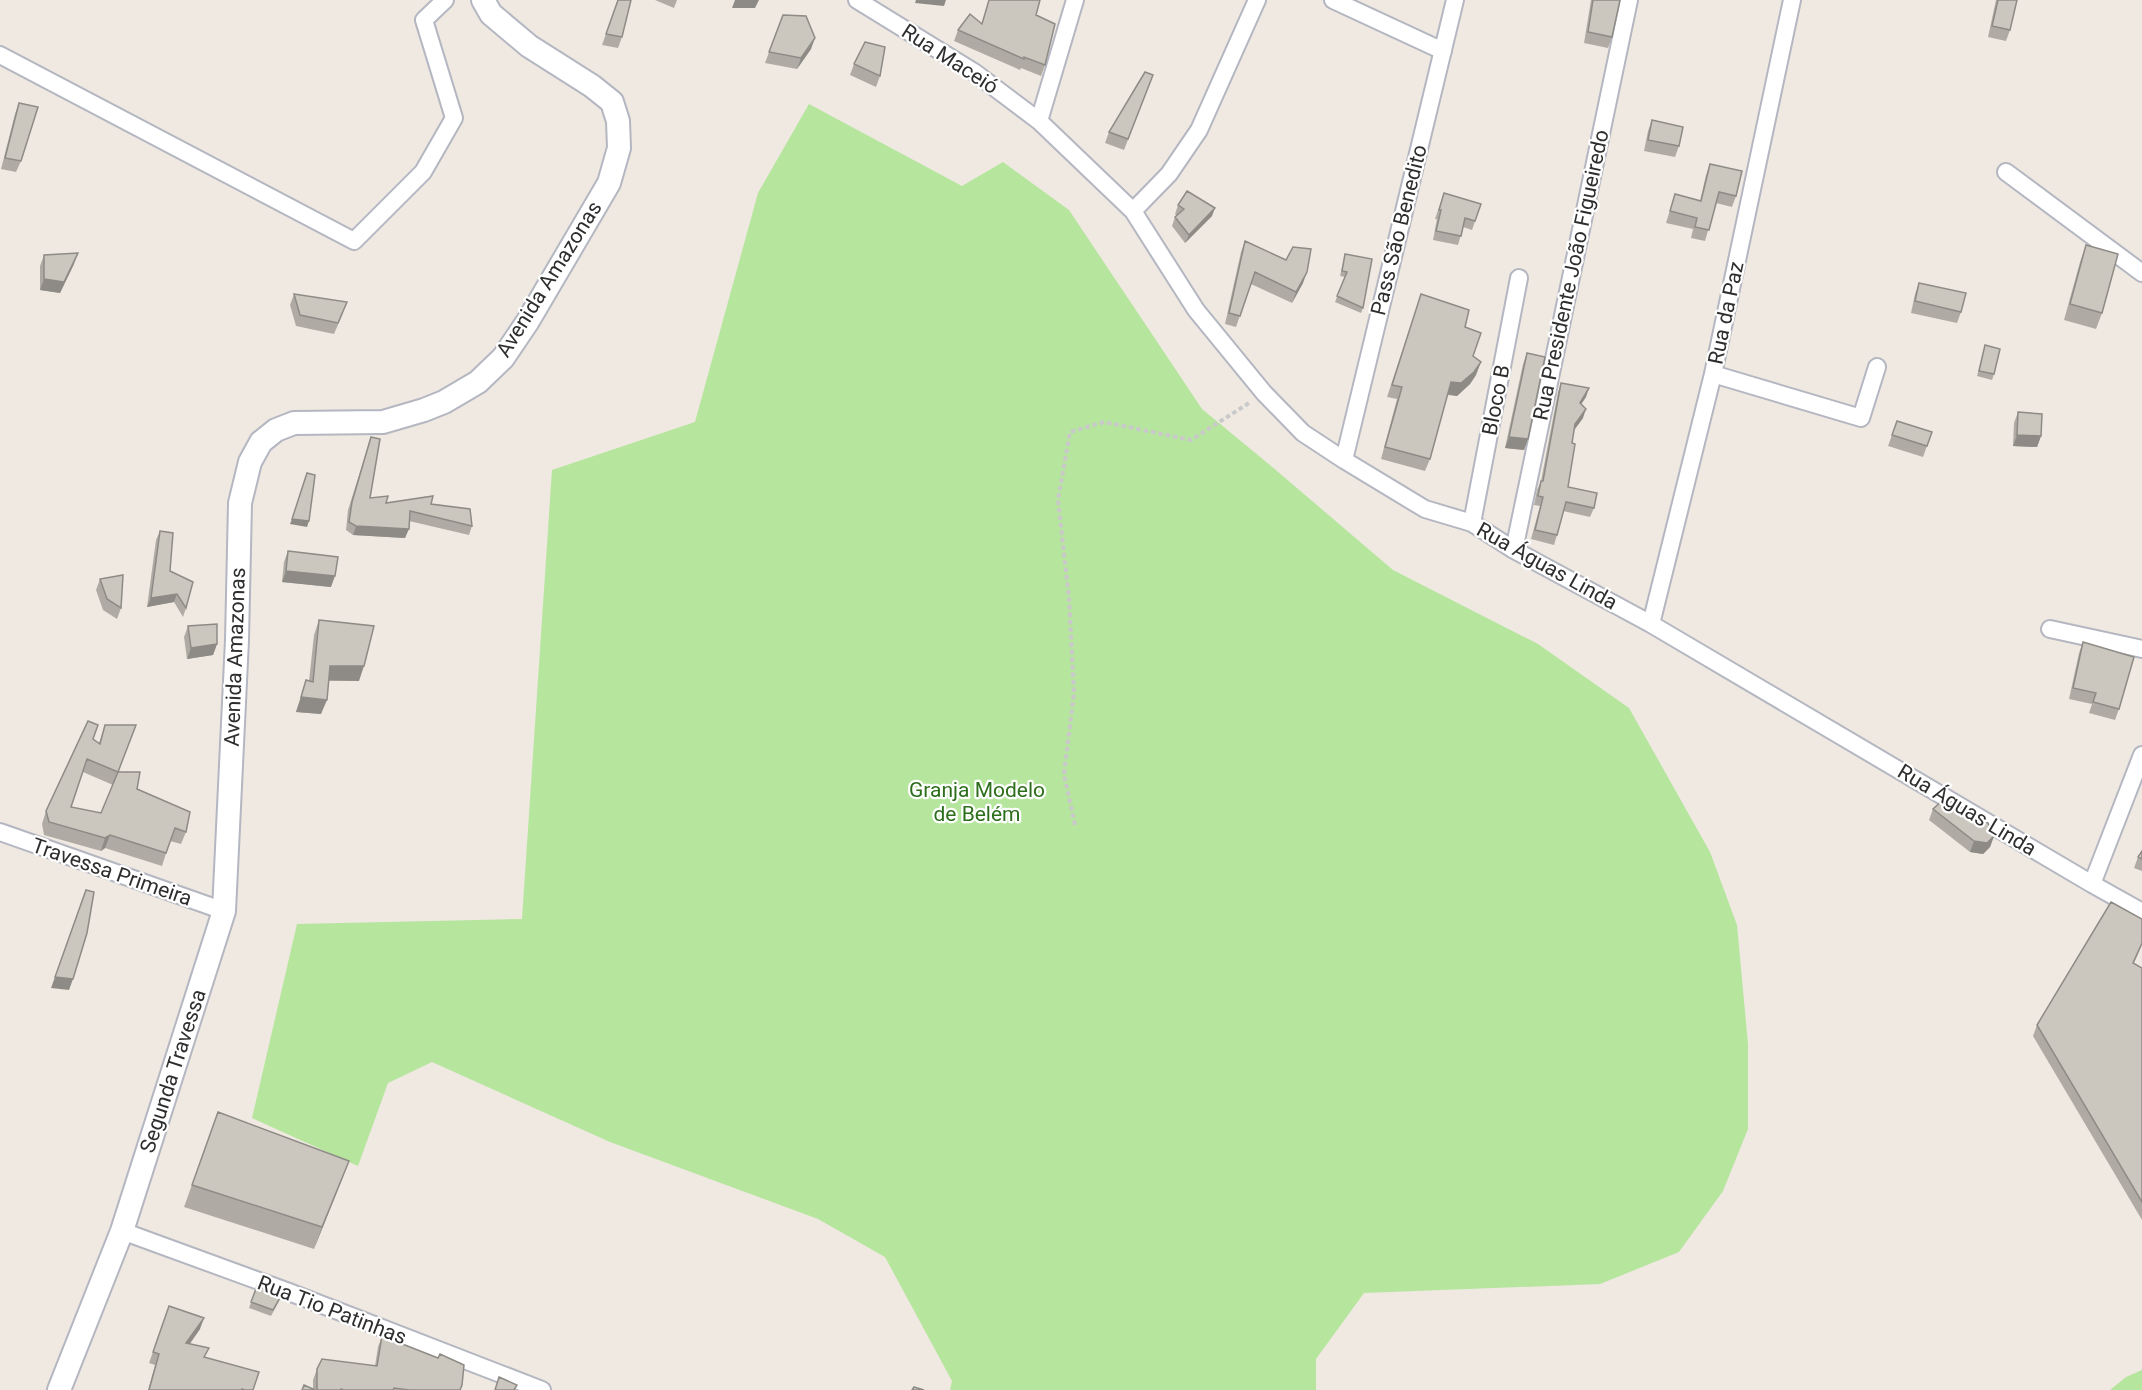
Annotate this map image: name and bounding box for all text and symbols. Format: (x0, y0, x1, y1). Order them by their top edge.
street label: Rua Maceió (897, 19, 1003, 99)
street label: Rua Presidente João Figueiredo (1528, 127, 1614, 423)
street label: Pass São Benedito (1366, 142, 1432, 318)
street label: Avenida Amazonas (491, 197, 607, 361)
street label: Rua da Paz (1703, 259, 1749, 367)
street label: Bloco B (1477, 363, 1515, 437)
street label: Rua Águas Linda (1473, 517, 1621, 615)
street label: Avenida Amazonas (220, 567, 250, 747)
street label: Rua Águas Linda (1894, 759, 2040, 861)
park label: Granja Modelo de Belém (909, 778, 1045, 826)
street label: Travessa Primeira (29, 833, 195, 911)
street label: Segunda Travessa (135, 986, 211, 1156)
street label: Rua Tio Patinhas (254, 1271, 410, 1349)

